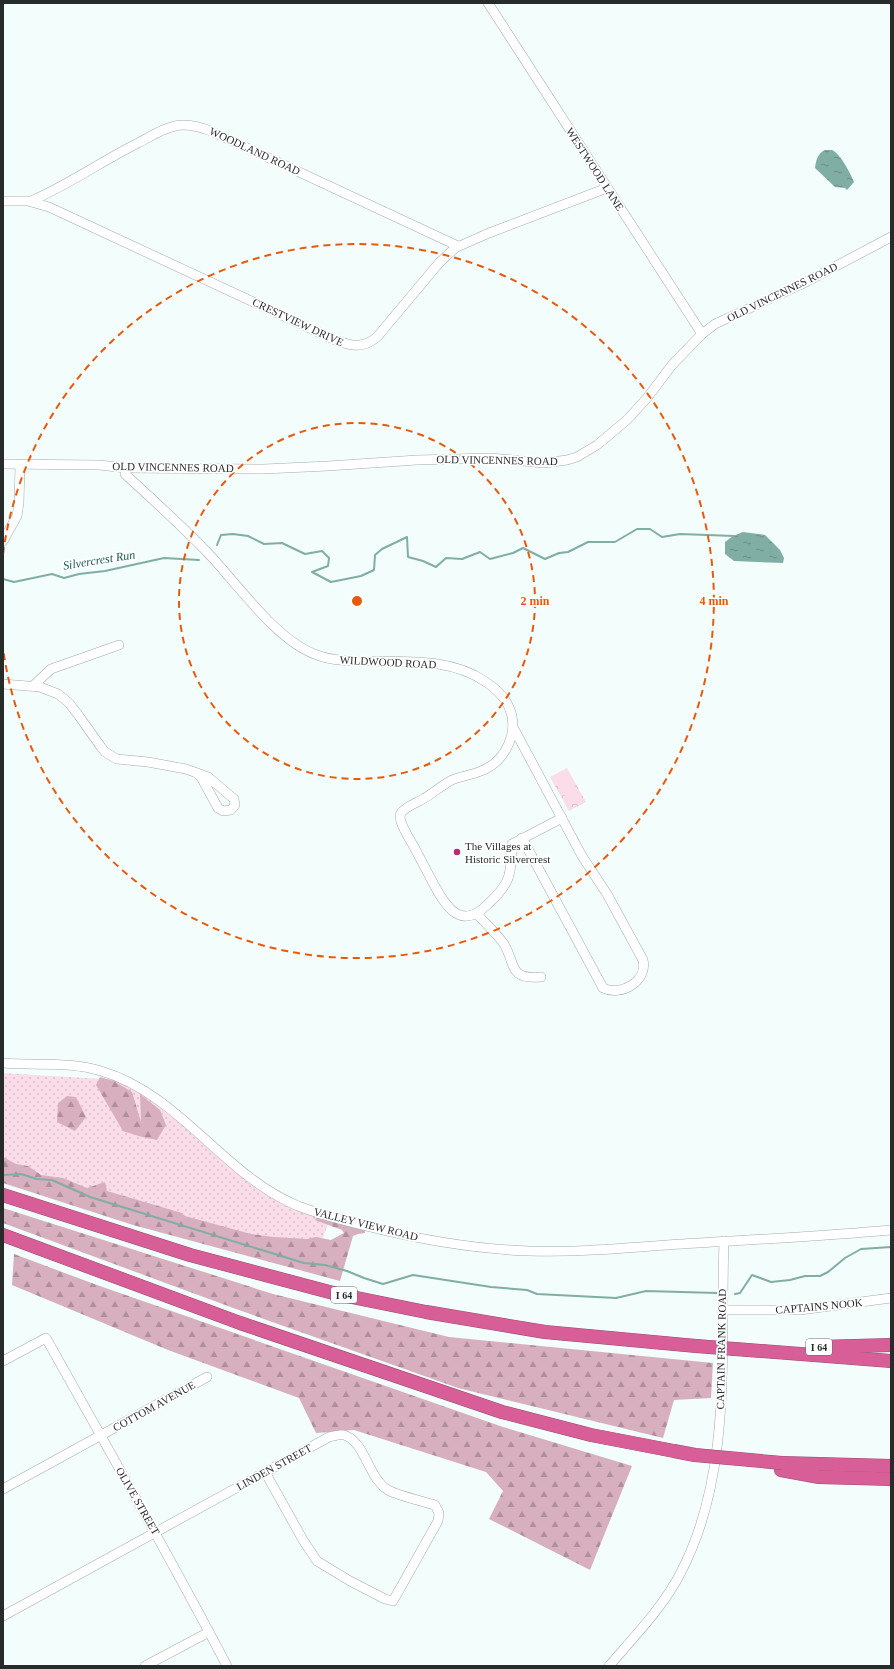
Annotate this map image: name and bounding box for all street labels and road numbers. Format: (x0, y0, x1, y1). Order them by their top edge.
street label: WOODLAND ROAD (208, 125, 302, 177)
street label: WESTWOOD LANE (564, 125, 626, 213)
street label: OLD VINCENNES ROAD (725, 260, 839, 324)
street label: CRESTVIEW DRIVE (251, 296, 346, 348)
street label: OLD VINCENNES ROAD (436, 453, 558, 467)
street label: OLD VINCENNES ROAD (112, 460, 234, 474)
street label: WILDWOOD ROAD (339, 653, 437, 671)
street label: VALLEY VIEW ROAD (313, 1205, 419, 1243)
road number: I 64 (331, 1287, 357, 1303)
street label: CAPTAIN FRANK ROAD (714, 1288, 728, 1409)
street label: CAPTAINS NOOK (775, 1296, 863, 1316)
road number: I 64 (806, 1339, 832, 1355)
street label: COTTOM AVENUE (111, 1378, 197, 1434)
street label: LINDEN STREET (234, 1441, 314, 1493)
street label: OLIVE STREET (114, 1465, 162, 1537)

